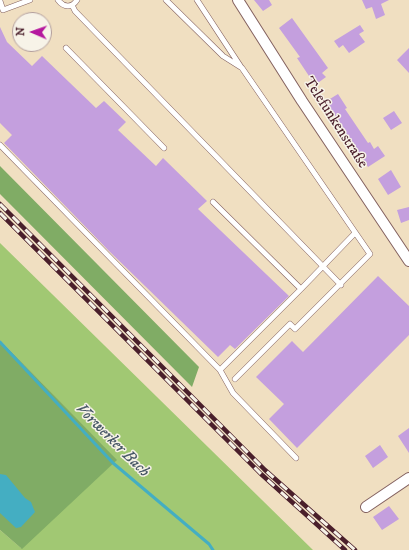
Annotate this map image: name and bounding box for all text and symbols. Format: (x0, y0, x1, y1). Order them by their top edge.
north arrow (12, 12, 52, 52)
text: N (14, 27, 28, 36)
street label: Telefunkenstraße (299, 74, 371, 172)
water label: Vorwerker Bach (71, 400, 153, 482)

